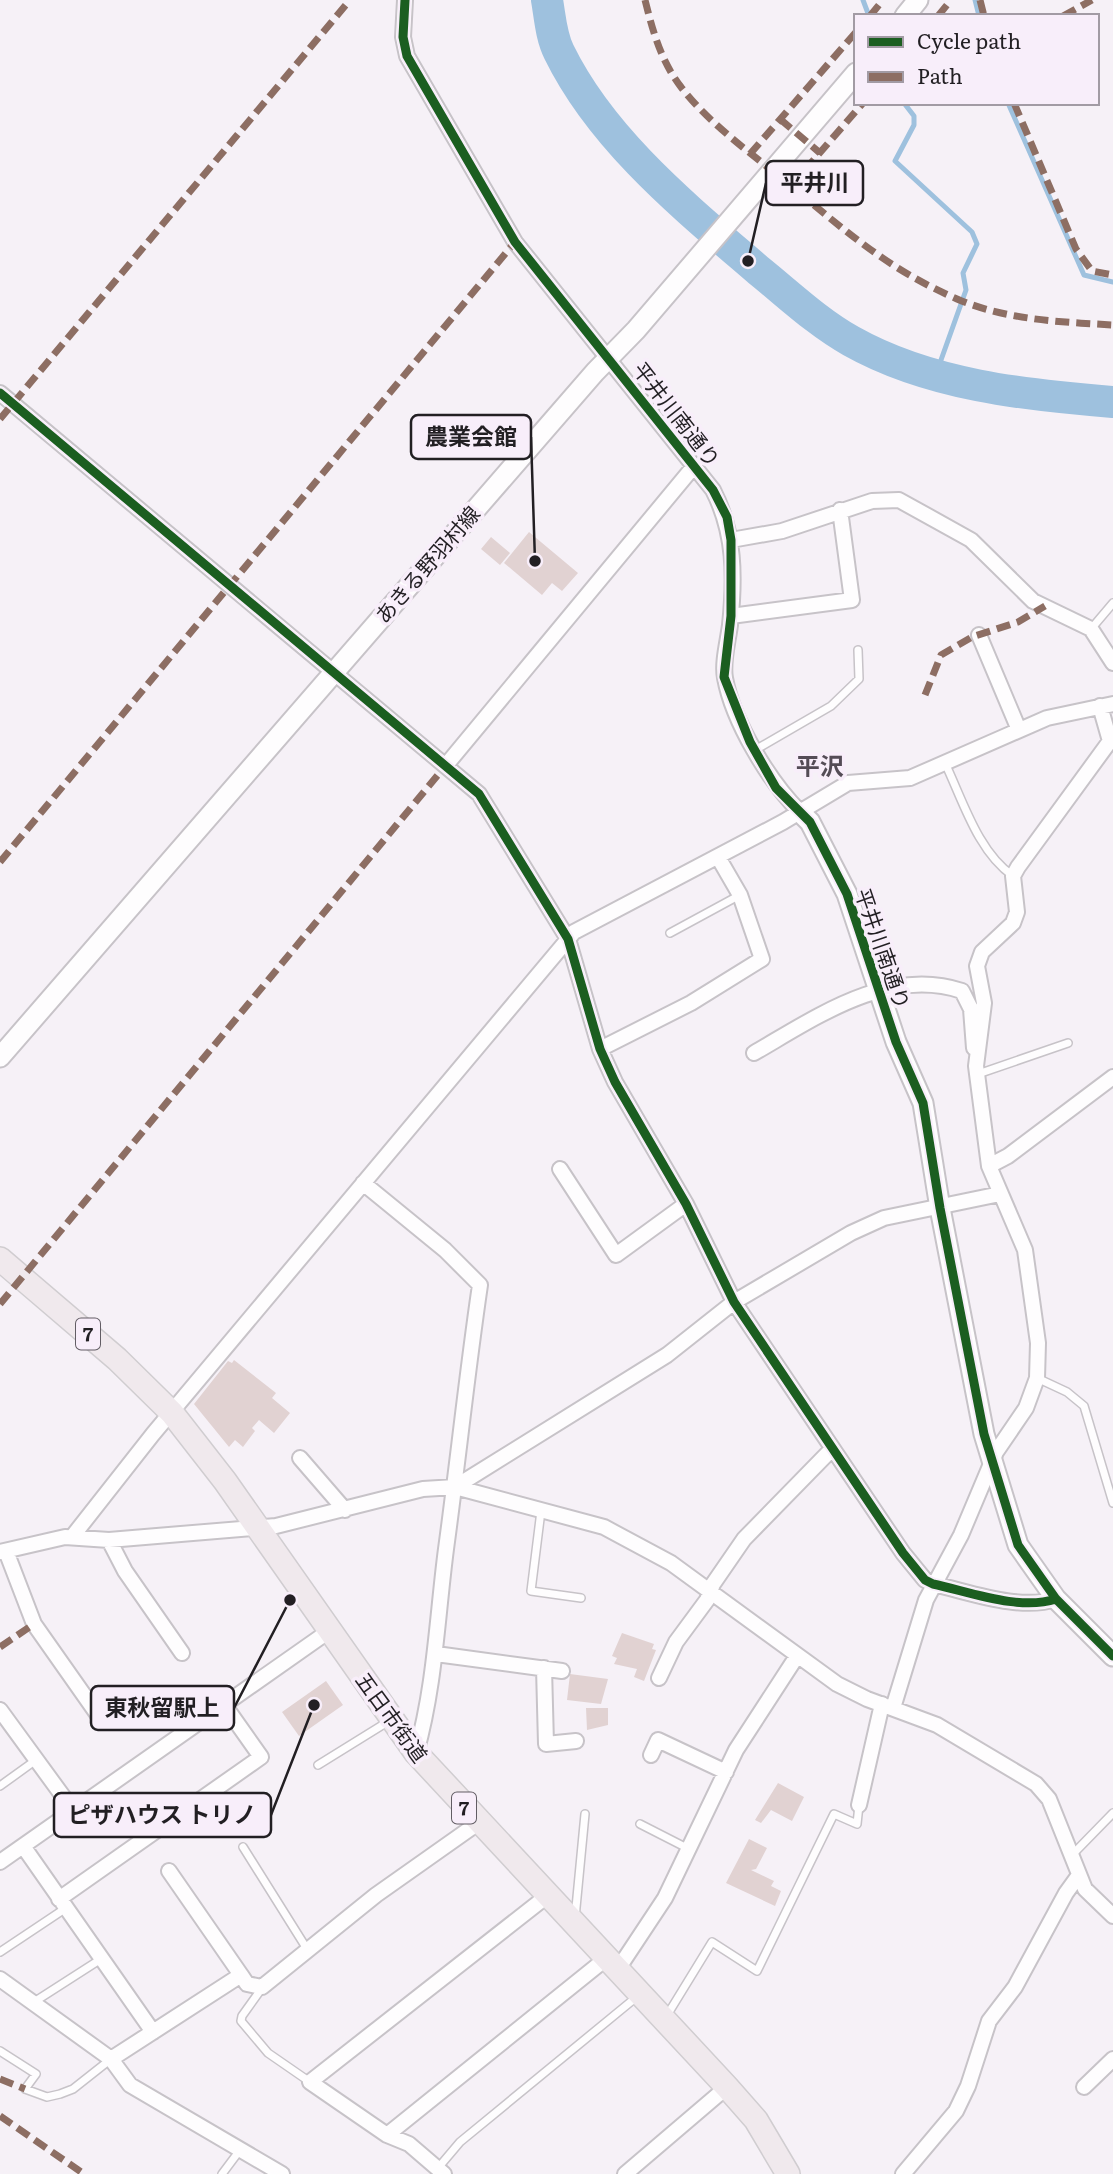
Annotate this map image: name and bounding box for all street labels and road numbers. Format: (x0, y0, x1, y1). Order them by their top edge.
street label: 平井川南通り (627, 354, 729, 473)
street label: あきる野羽村線 (366, 498, 486, 629)
street label: 平井川南通り (849, 884, 920, 1013)
road number: 7 (76, 1318, 100, 1350)
street label: 五日市街道 (350, 1665, 436, 1768)
road number: 7 (452, 1792, 476, 1824)

